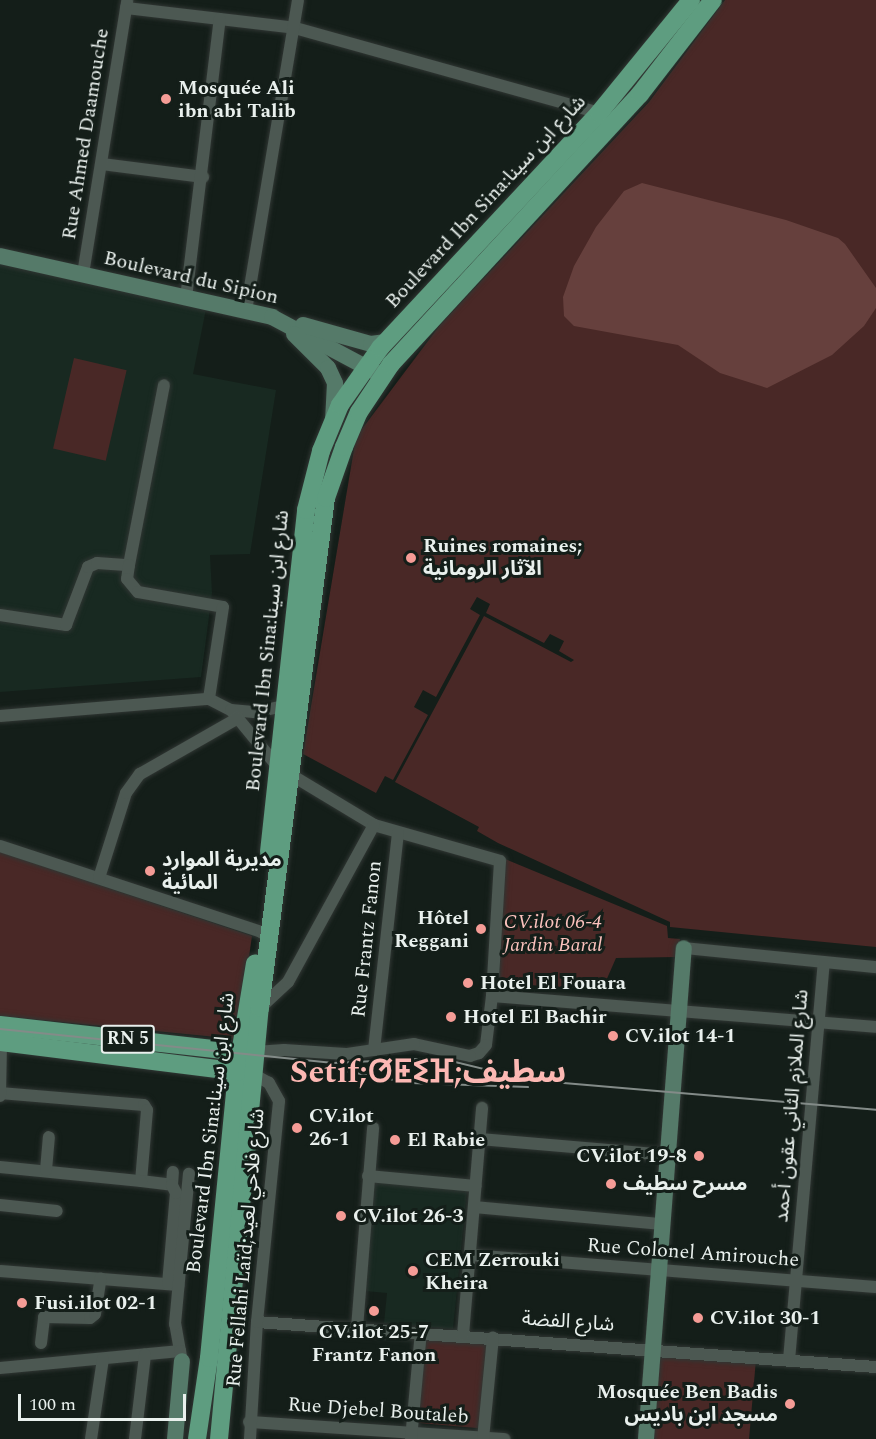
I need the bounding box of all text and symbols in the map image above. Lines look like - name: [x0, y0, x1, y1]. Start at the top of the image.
- street label: Rue Ahmed Daamouche: [57, 27, 115, 241]
- place label: Mosquée Ali ibn abi Talib: [178, 76, 296, 123]
- street label: Boulevard Ibn Sina:شارع ابن سينا: [381, 90, 591, 314]
- marker: Mosquée Ali ibn abi Talib: [159, 92, 173, 106]
- street label: Boulevard du Sipion: [101, 246, 281, 310]
- street label: Boulevard Ibn Sina:شارع ابن سينا: [241, 509, 295, 793]
- place label: Ruines romaines; الآثار الرومانية: [423, 534, 583, 581]
- marker: Ruines romaines; الآثار الرومانية: [404, 551, 418, 565]
- place label: مديرية الموارد المائية: [162, 848, 282, 895]
- street label: Rue Frantz Fanon: [347, 859, 387, 1019]
- marker: مديرية الموارد المائية: [143, 864, 157, 878]
- place label: Hôtel Reggani: [394, 906, 469, 953]
- park label: CV.ilot 06-4 Jardin Baral: [503, 911, 603, 958]
- marker: Hôtel Reggani: [474, 922, 488, 936]
- place label: Hotel El Fouara: [480, 971, 626, 995]
- marker: Hotel El Fouara: [461, 976, 475, 990]
- street label: شارع الملازم الثاني عقون أحمد: [770, 988, 814, 1224]
- street label: Boulevard Ibn Sina:شارع ابن سينا: [182, 991, 240, 1275]
- place label: Hotel El Bachir: [463, 1005, 607, 1029]
- marker: Hotel El Bachir: [444, 1010, 458, 1024]
- road number: RN 5: [100, 1024, 156, 1054]
- place label: CV.ilot 14-1: [625, 1024, 736, 1048]
- marker: CV.ilot 14-1: [606, 1029, 620, 1043]
- district label: Setif;ⵚⵟⵉⴼ;سطيف: [290, 1054, 566, 1092]
- place label: CV.ilot 26-1: [309, 1104, 374, 1151]
- street label: Rue Fellahi Laïd;شارع فلاحي لعيد: [222, 1108, 270, 1388]
- marker: CV.ilot 26-1: [290, 1121, 304, 1135]
- place label: El Rabie: [407, 1128, 485, 1152]
- marker: El Rabie: [388, 1133, 402, 1147]
- place label: CV.ilot 19-8: [576, 1144, 687, 1168]
- marker: CV.ilot 19-8: [692, 1149, 706, 1163]
- place label: مسرح سطيف: [623, 1172, 747, 1196]
- marker: مسرح سطيف: [604, 1177, 618, 1191]
- place label: CV.ilot 26-3: [353, 1204, 464, 1228]
- marker: CV.ilot 26-3: [334, 1209, 348, 1223]
- street label: Rue Colonel Amirouche: [586, 1234, 800, 1272]
- place label: CEM Zerrouki Kheira: [425, 1248, 560, 1295]
- marker: CEM Zerrouki Kheira: [406, 1264, 420, 1278]
- place label: Fusi.ilot 02-1: [34, 1291, 157, 1315]
- marker: Fusi.ilot 02-1: [15, 1296, 29, 1310]
- marker: CV.ilot 25-7 Frantz Fanon: [367, 1304, 381, 1318]
- place label: CV.ilot 30-1: [710, 1306, 821, 1330]
- street label: شارع الفضة: [521, 1307, 615, 1337]
- marker: CV.ilot 30-1: [691, 1311, 705, 1325]
- place label: CV.ilot 25-7 Frantz Fanon: [312, 1320, 436, 1367]
- place label: Mosquée Ben Badis مسجد ابن باديس: [597, 1380, 778, 1427]
- scale bar: [21, 1382, 189, 1420]
- text: 100 m: [29, 1391, 76, 1418]
- street label: Rue Djebel Boutaleb: [287, 1393, 469, 1429]
- marker: Mosquée Ben Badis مسجد ابن باديس: [783, 1397, 797, 1411]

